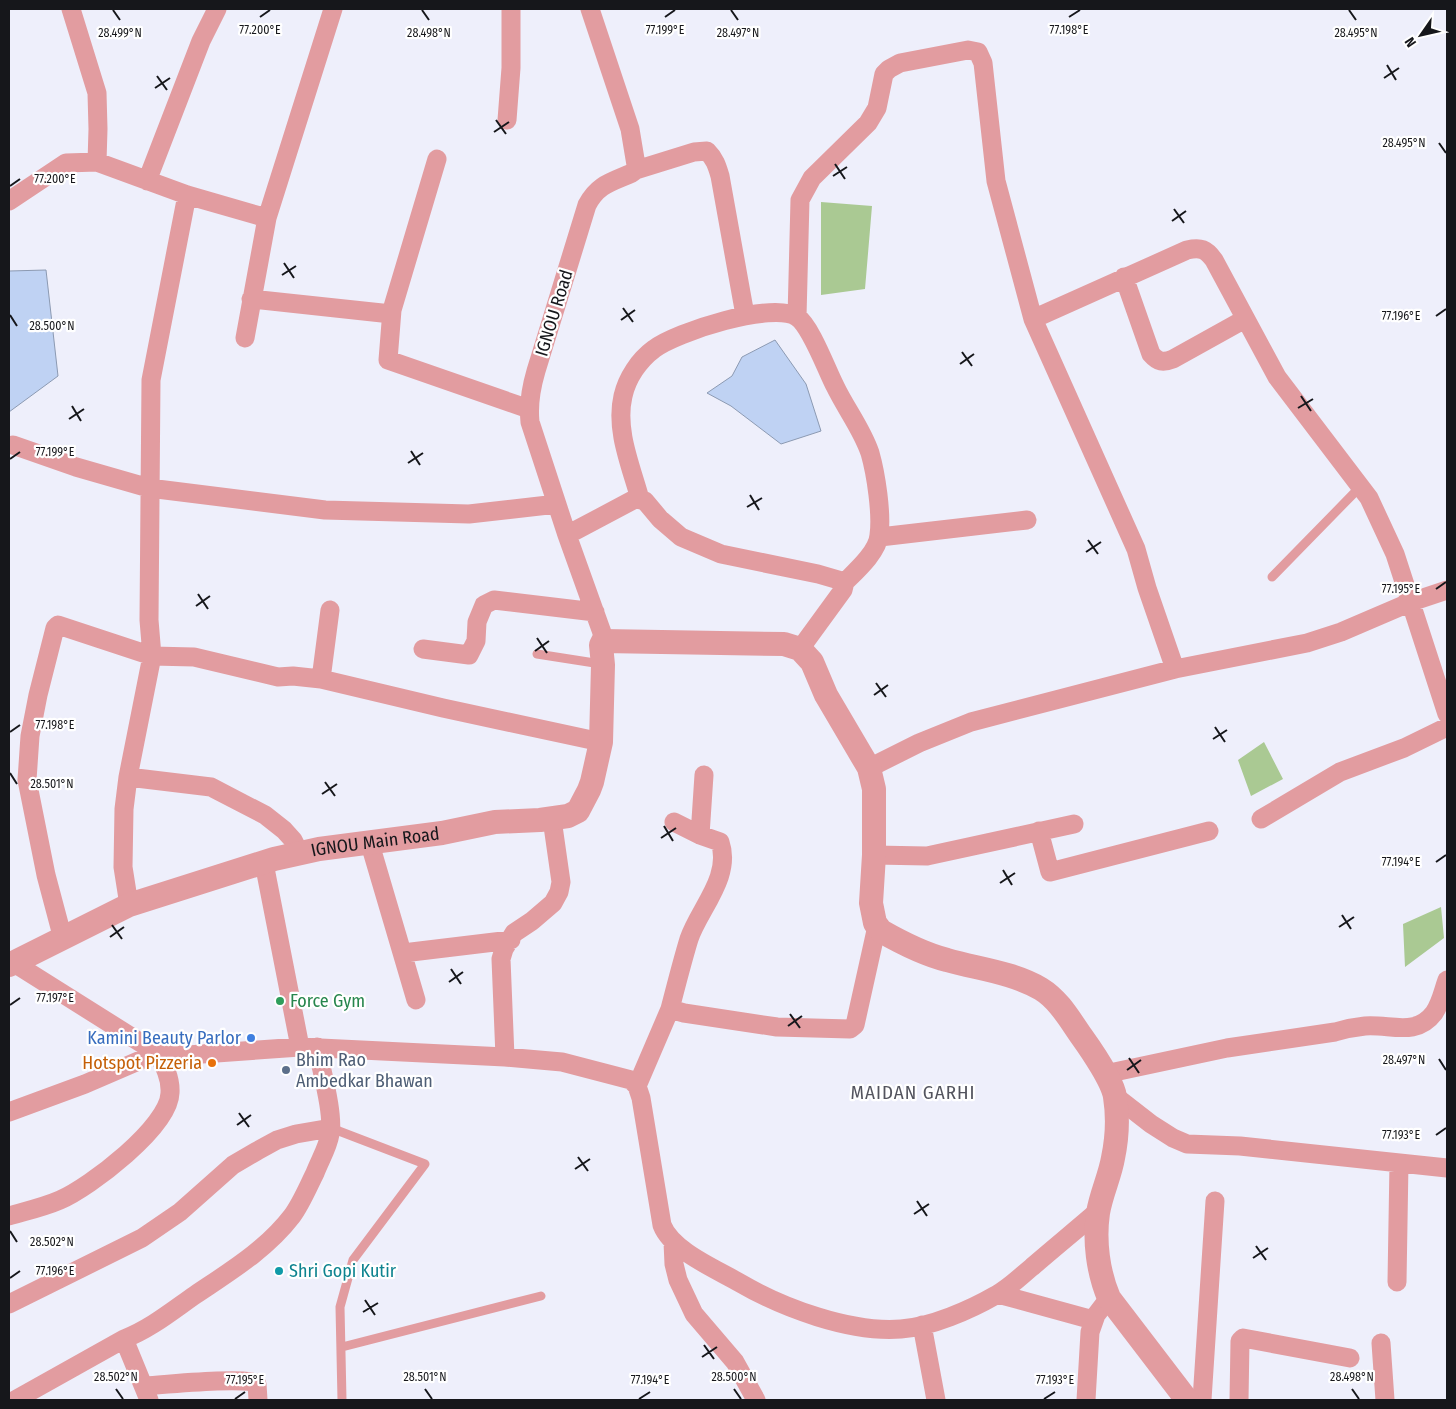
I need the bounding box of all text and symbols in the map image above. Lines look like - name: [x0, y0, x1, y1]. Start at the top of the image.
- north arrow: [1396, 10, 1446, 60]
- text: 77.200°E: [239, 23, 281, 37]
- text: 77.199°E: [646, 23, 685, 37]
- text: 77.198°E: [1050, 23, 1089, 37]
- text: 28.499°N: [98, 26, 142, 40]
- text: 28.498°N: [407, 26, 451, 40]
- text: 28.497°N: [717, 26, 759, 40]
- text: 28.495°N: [1334, 26, 1378, 40]
- text: N: [1401, 34, 1420, 50]
- text: 28.495°N: [1382, 136, 1426, 150]
- text: 77.200°E: [34, 172, 76, 186]
- street label: IGNOU Road: [530, 267, 578, 359]
- text: 77.196°E: [1382, 309, 1421, 323]
- text: 28.500°N: [30, 319, 74, 333]
- text: 77.199°E: [36, 445, 75, 459]
- text: 77.195°E: [1382, 582, 1420, 596]
- text: 77.198°E: [36, 718, 75, 732]
- text: 28.501°N: [30, 777, 74, 791]
- street label: IGNOU Main Road: [309, 822, 441, 861]
- text: 77.194°E: [1382, 855, 1421, 869]
- place label: Force Gym: [290, 990, 365, 1012]
- text: 77.197°E: [36, 991, 74, 1005]
- marker: Force Gym: [274, 995, 286, 1007]
- place label: Kamini Beauty Parlor: [87, 1027, 242, 1049]
- marker: Kamini Beauty Parlor: [245, 1032, 257, 1044]
- place label: Bhim Rao Ambedkar Bhawan: [296, 1049, 433, 1092]
- place label: Hotspot Pizzeria: [82, 1052, 202, 1074]
- text: 28.497°N: [1383, 1053, 1425, 1067]
- marker: Hotspot Pizzeria: [206, 1057, 218, 1069]
- marker: Bhim Rao Ambedkar Bhawan: [280, 1064, 292, 1076]
- district label: MAIDAN GARHI: [850, 1081, 976, 1104]
- text: 77.193°E: [1382, 1128, 1420, 1142]
- text: 28.502°N: [30, 1235, 74, 1249]
- place label: Shri Gopi Kutir: [289, 1260, 397, 1282]
- text: 77.196°E: [36, 1264, 75, 1278]
- marker: Shri Gopi Kutir: [273, 1265, 285, 1277]
- text: 28.502°N: [94, 1370, 138, 1384]
- text: 28.501°N: [403, 1370, 447, 1384]
- text: 28.500°N: [712, 1370, 756, 1384]
- text: 28.498°N: [1330, 1370, 1374, 1384]
- text: 77.195°E: [226, 1373, 264, 1387]
- text: 77.194°E: [631, 1373, 670, 1387]
- text: 77.193°E: [1036, 1373, 1074, 1387]

